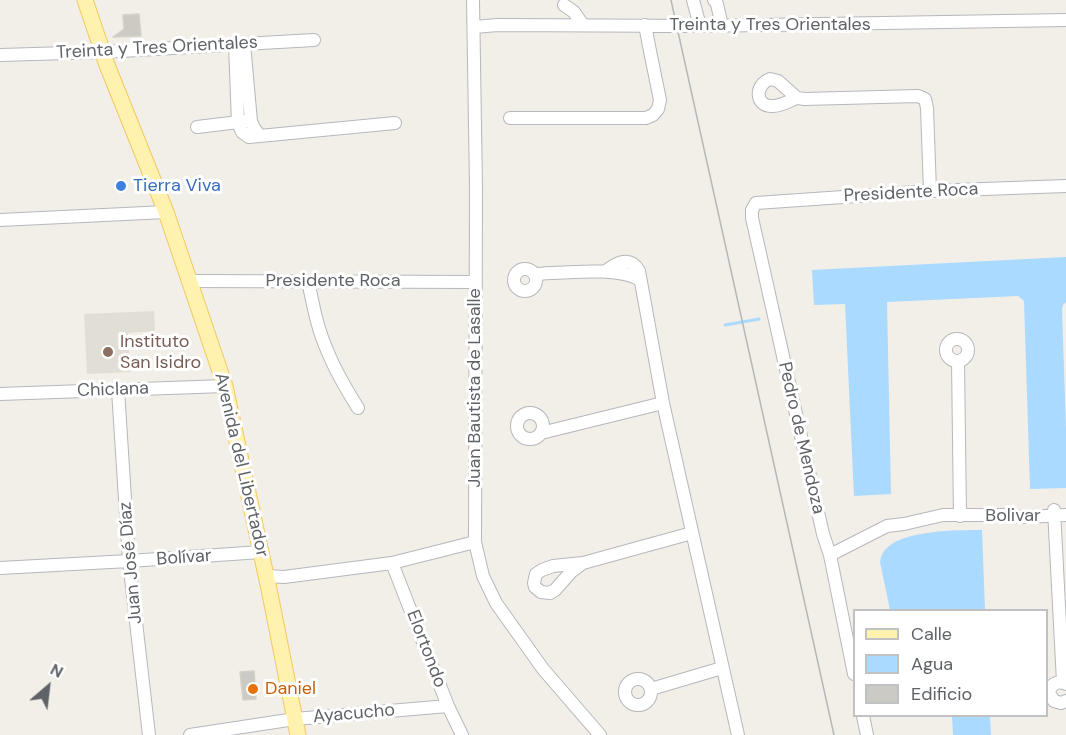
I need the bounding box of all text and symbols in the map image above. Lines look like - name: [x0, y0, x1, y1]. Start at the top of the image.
- street label: Treinta y Tres Orientales: [669, 14, 871, 36]
- street label: Treinta y Tres Orientales: [56, 32, 258, 64]
- place label: Tierra Viva: [133, 175, 221, 197]
- marker: Tierra Viva: [114, 179, 128, 193]
- street label: Presidente Roca: [843, 179, 979, 207]
- street label: Presidente Roca: [266, 270, 400, 292]
- street label: Juan Bautista de Lasalle: [464, 288, 486, 488]
- place label: Instituto San Isidro: [120, 331, 201, 374]
- marker: Instituto San Isidro: [101, 345, 115, 359]
- street label: Pedro de Mendoza: [773, 360, 829, 516]
- street label: Avenida del Libertador: [209, 371, 273, 559]
- street label: Chiclana: [77, 378, 149, 402]
- street label: Juan José Díaz: [115, 501, 147, 625]
- street label: Bolivar: [985, 505, 1041, 527]
- street label: Bolívar: [156, 545, 212, 571]
- street label: Elortondo: [401, 607, 451, 691]
- legend: [853, 609, 1048, 717]
- text: Calle: [911, 622, 952, 646]
- text: Agua: [911, 652, 953, 676]
- north arrow: [18, 657, 78, 717]
- text: N: [47, 659, 67, 683]
- place label: Daniel: [265, 678, 316, 700]
- marker: Daniel: [246, 682, 260, 696]
- text: Edificio: [911, 682, 972, 706]
- street label: Ayacucho: [312, 700, 396, 728]

